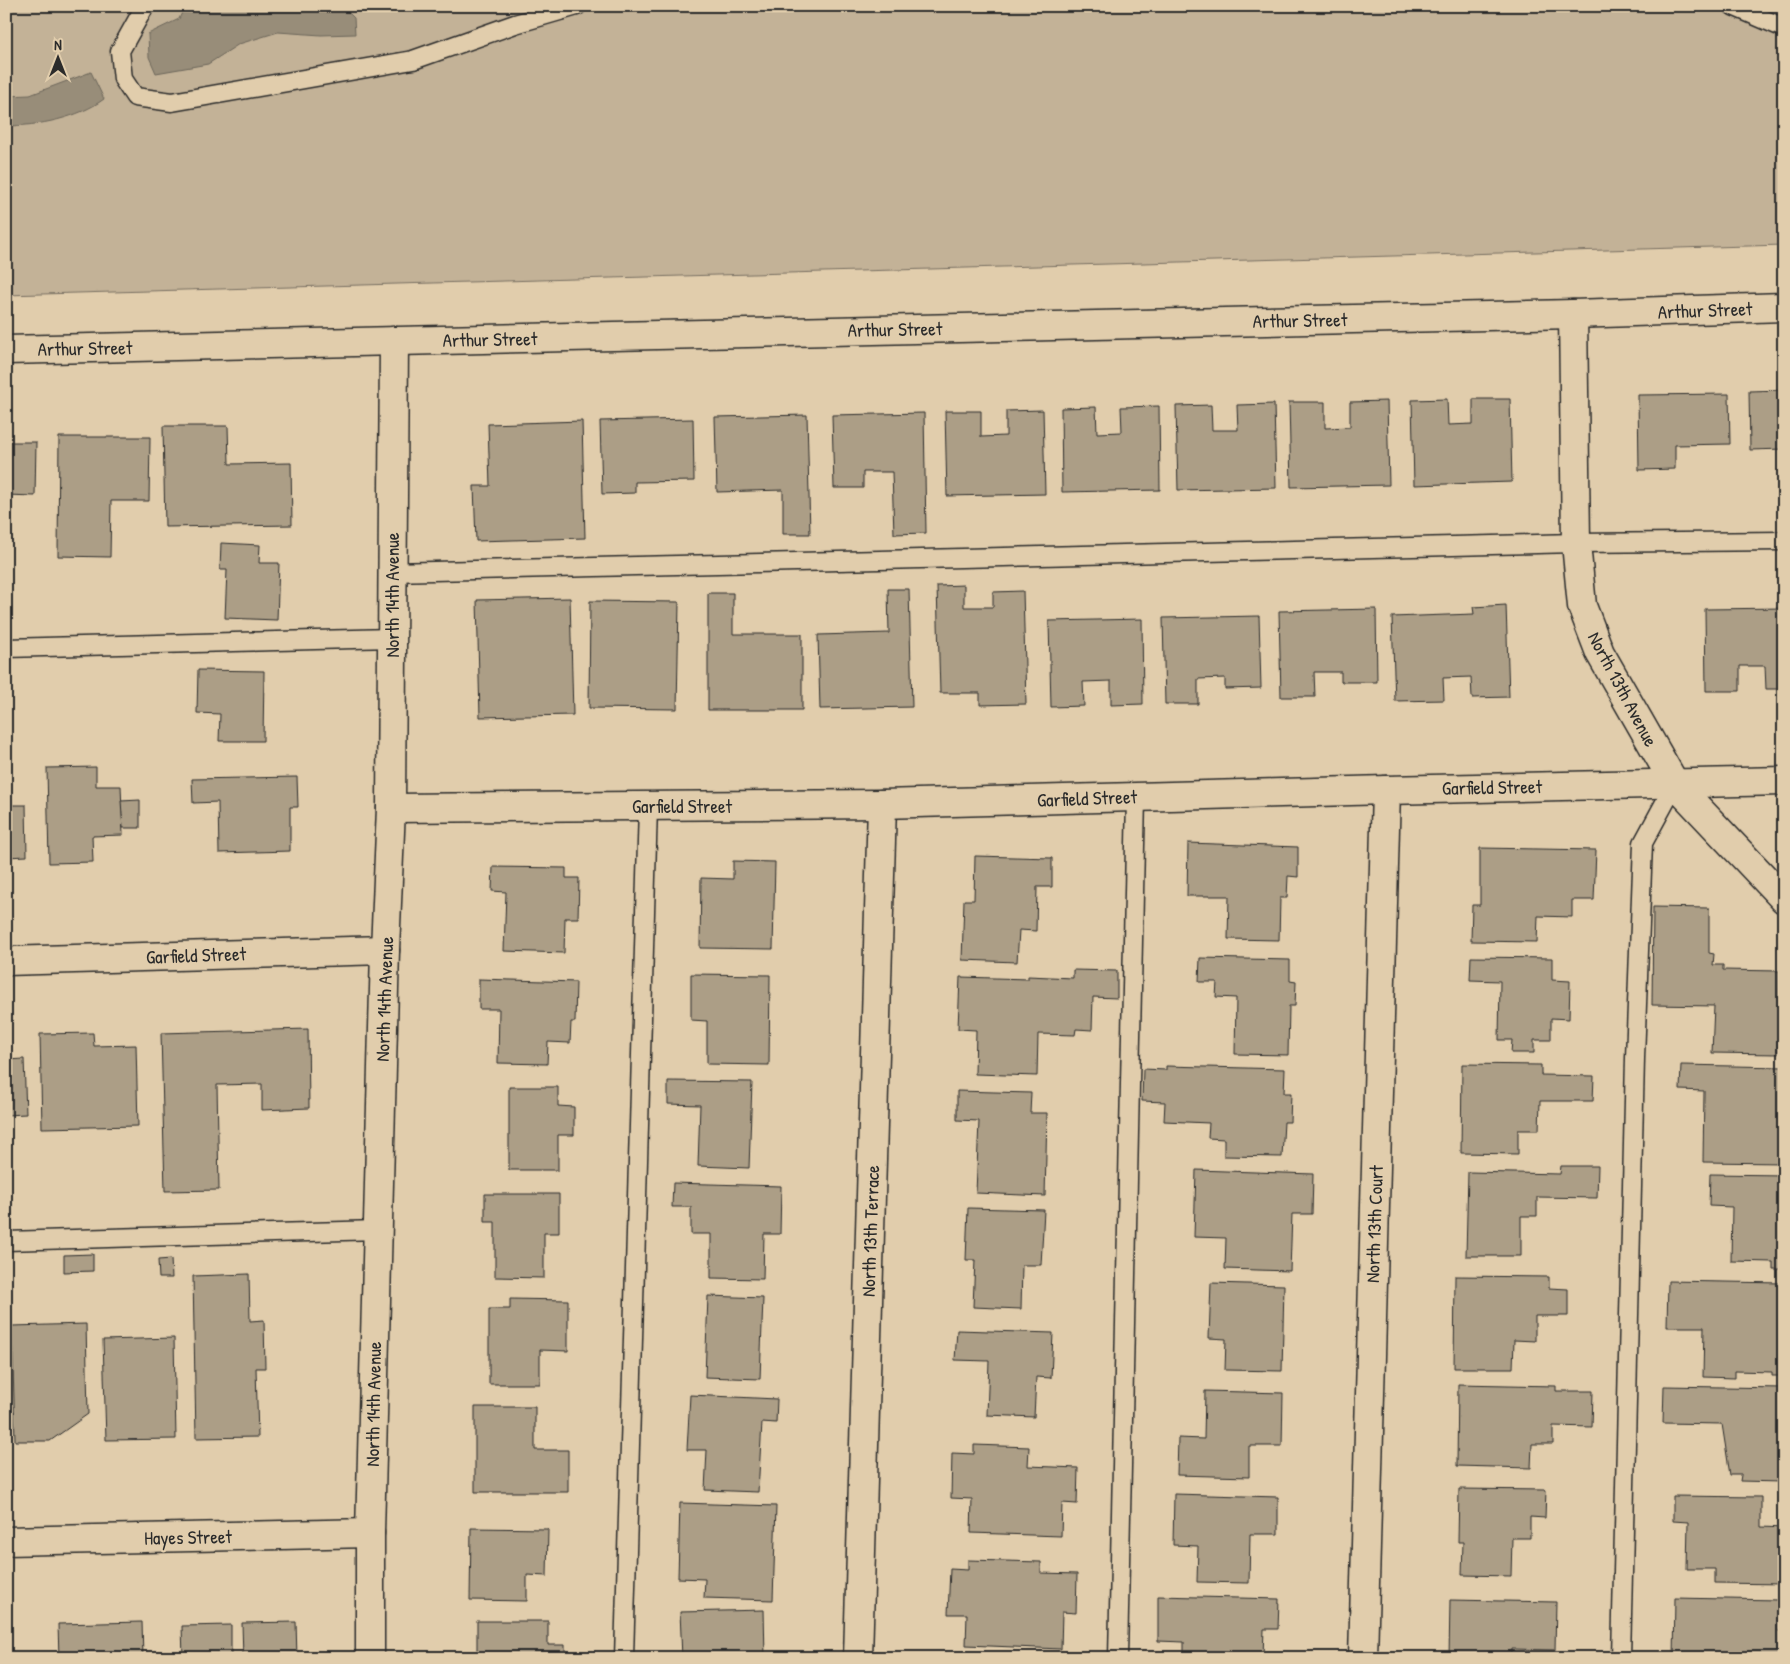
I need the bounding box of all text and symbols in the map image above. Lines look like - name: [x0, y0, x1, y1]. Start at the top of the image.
- north arrow: [32, 32, 82, 82]
- text: N: [54, 35, 62, 54]
- street label: Arthur Street: [1657, 295, 1753, 325]
- street label: Arthur Street: [1252, 306, 1348, 334]
- street label: Arthur Street: [847, 315, 943, 343]
- street label: Arthur Street: [442, 325, 538, 353]
- street label: Arthur Street: [37, 334, 133, 362]
- street label: North 14th Avenue: [379, 532, 405, 658]
- street label: North 13th Avenue: [1582, 627, 1664, 751]
- street label: Garfield Street: [1442, 773, 1543, 801]
- street label: Garfield Street: [1037, 783, 1138, 813]
- street label: Garfield Street: [632, 793, 733, 819]
- street label: North 14th Avenue: [369, 936, 399, 1062]
- street label: Garfield Street: [146, 940, 247, 970]
- street label: North 13th Terrace: [855, 1164, 885, 1297]
- street label: North 13th Court: [1359, 1164, 1389, 1283]
- street label: North 14th Avenue: [359, 1341, 387, 1467]
- street label: Hayes Street: [144, 1523, 233, 1551]

